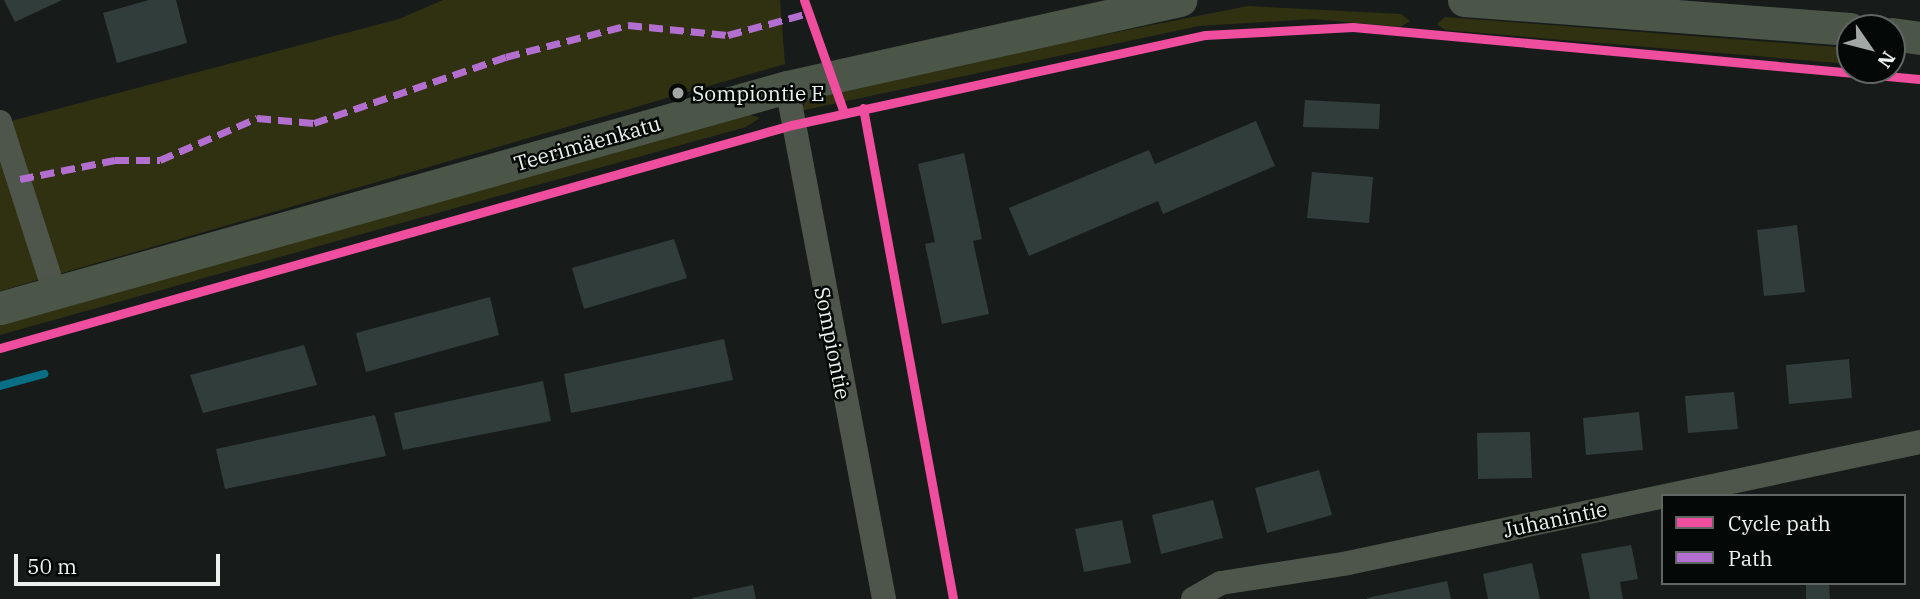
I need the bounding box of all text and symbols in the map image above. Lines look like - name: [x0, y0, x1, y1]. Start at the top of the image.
- north arrow: [1836, 14, 1906, 84]
- text: N: [1872, 47, 1901, 73]
- place label: Sompiontie E: [692, 80, 825, 106]
- marker: Sompiontie E: [670, 85, 686, 101]
- street label: Teerimäenkatu: [511, 110, 663, 176]
- street label: Sompiontie: [810, 285, 856, 401]
- legend: [1661, 494, 1906, 585]
- street label: Juhanintie: [1501, 496, 1609, 542]
- text: Cycle path: [1728, 509, 1831, 537]
- scale bar: [18, 540, 224, 584]
- text: Path: [1728, 544, 1773, 572]
- text: 50 m: [27, 552, 77, 580]

